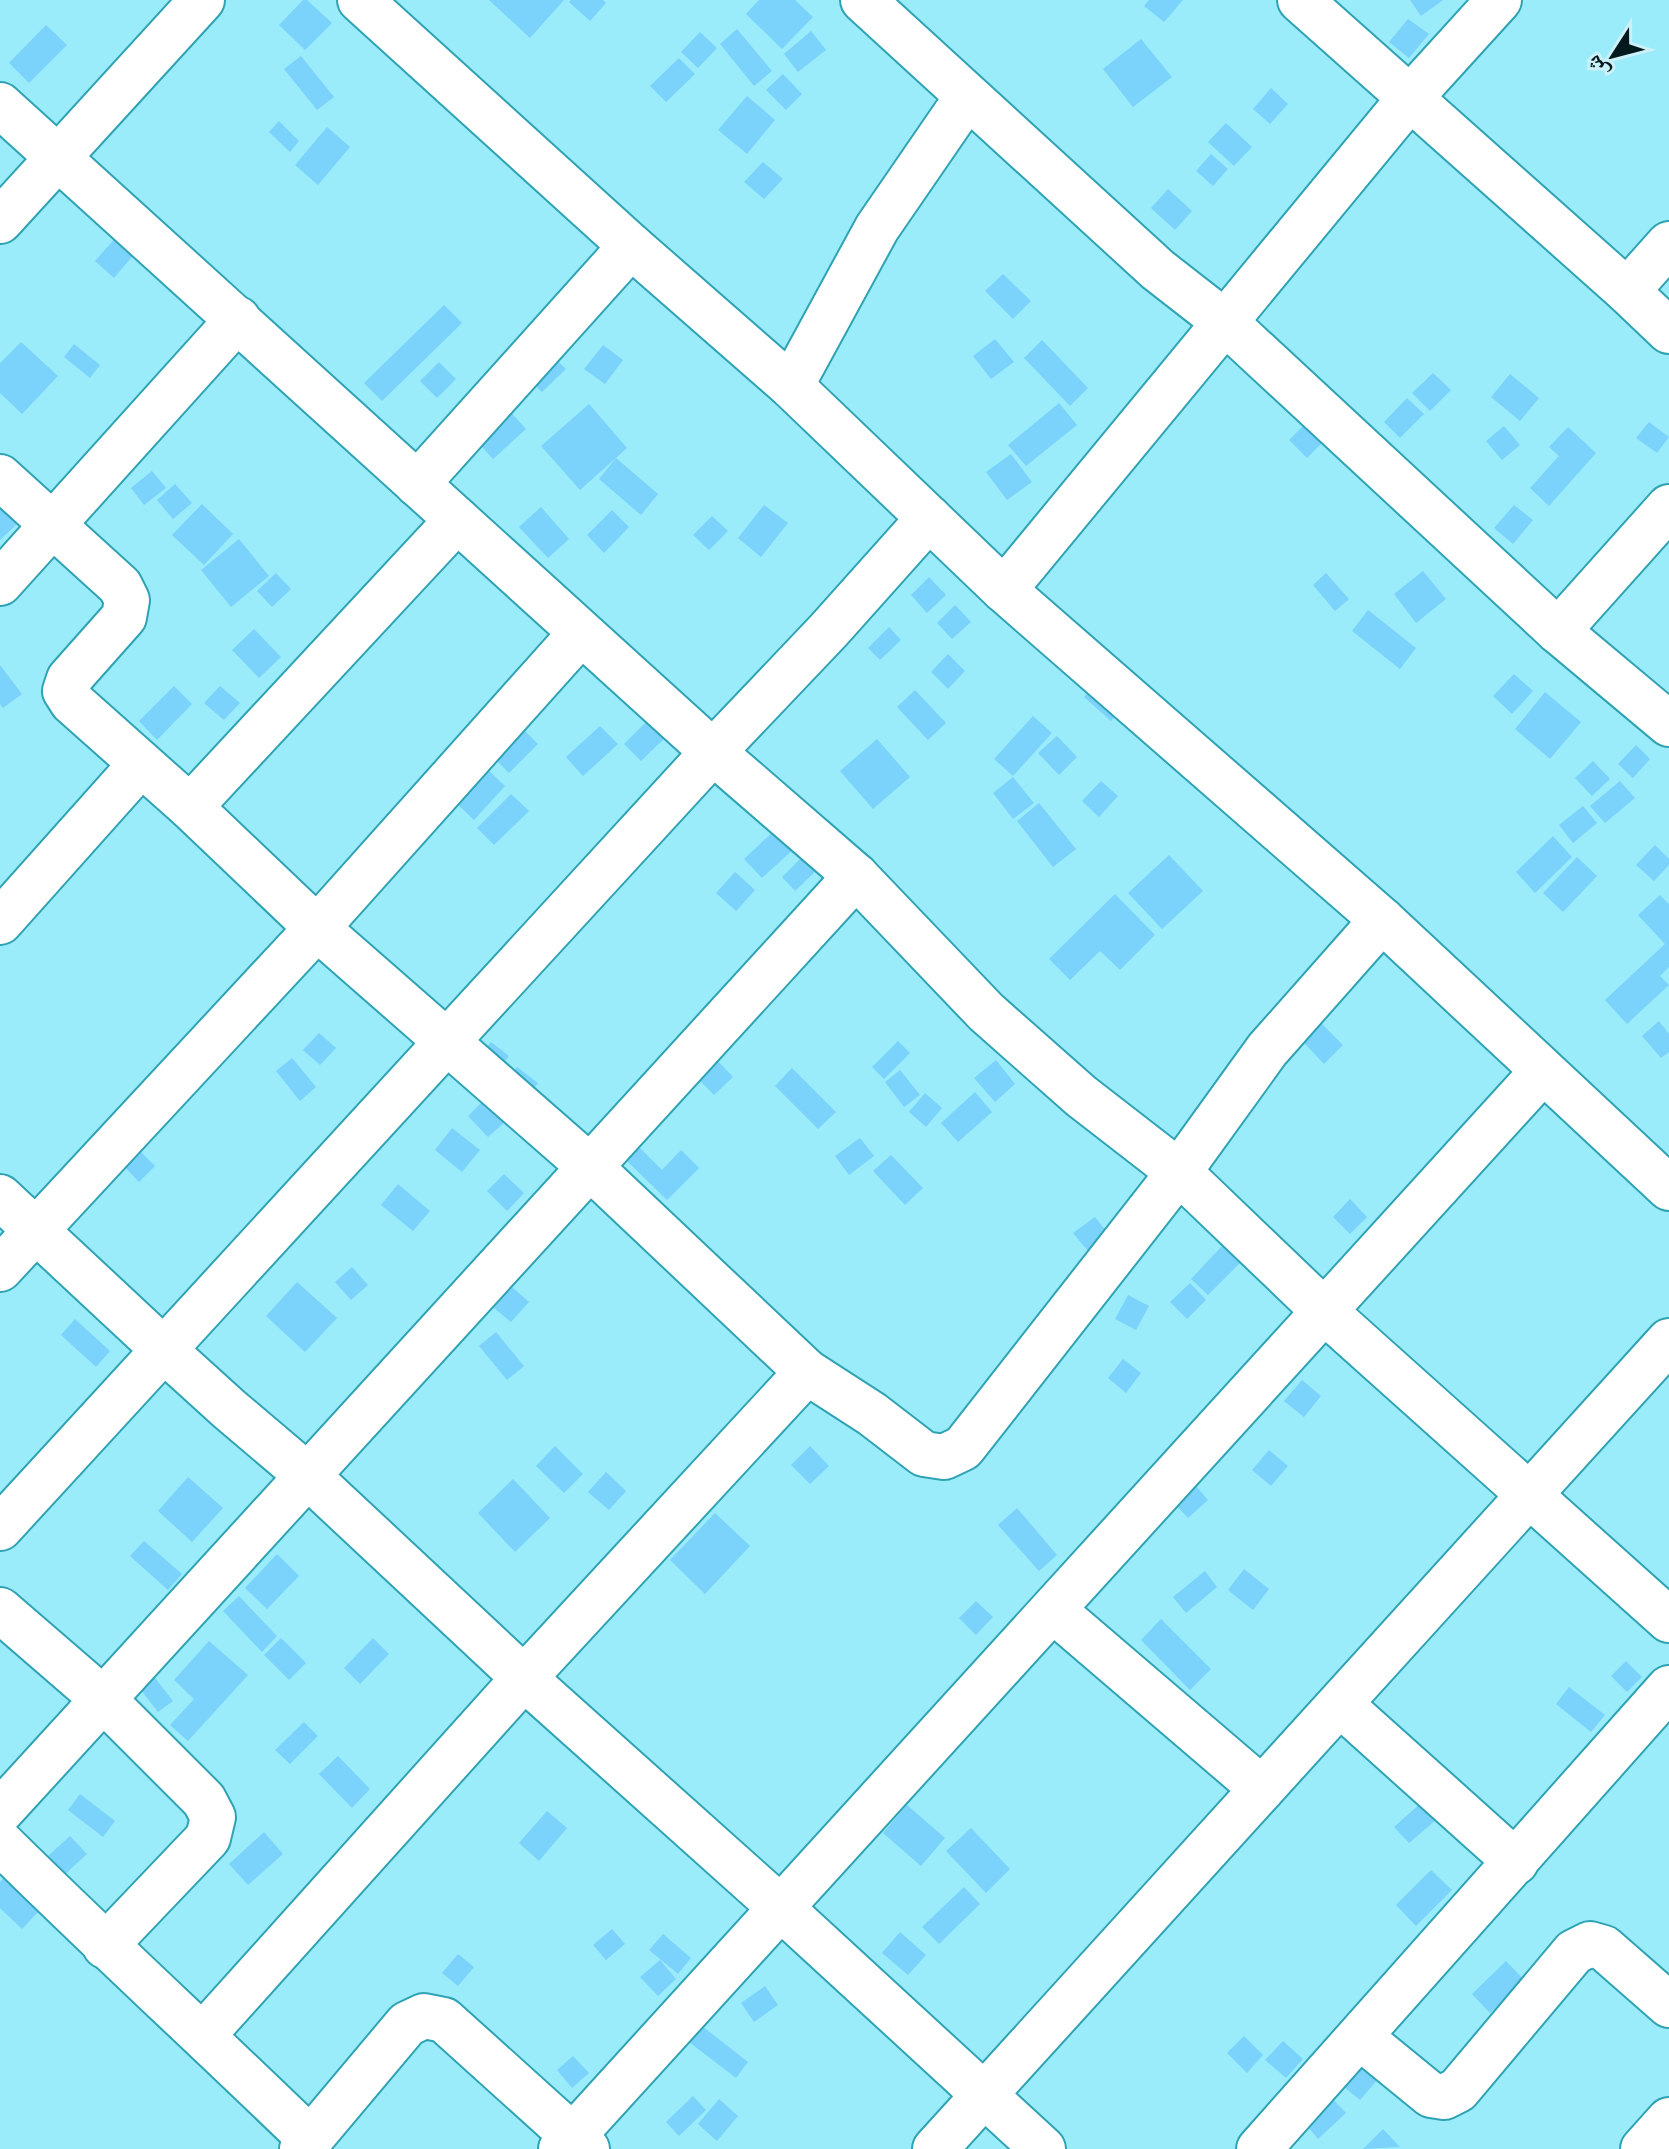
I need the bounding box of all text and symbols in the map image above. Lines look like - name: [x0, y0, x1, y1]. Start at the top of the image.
- north arrow: [1573, 16, 1653, 96]
- text: ش: [1580, 50, 1615, 84]

